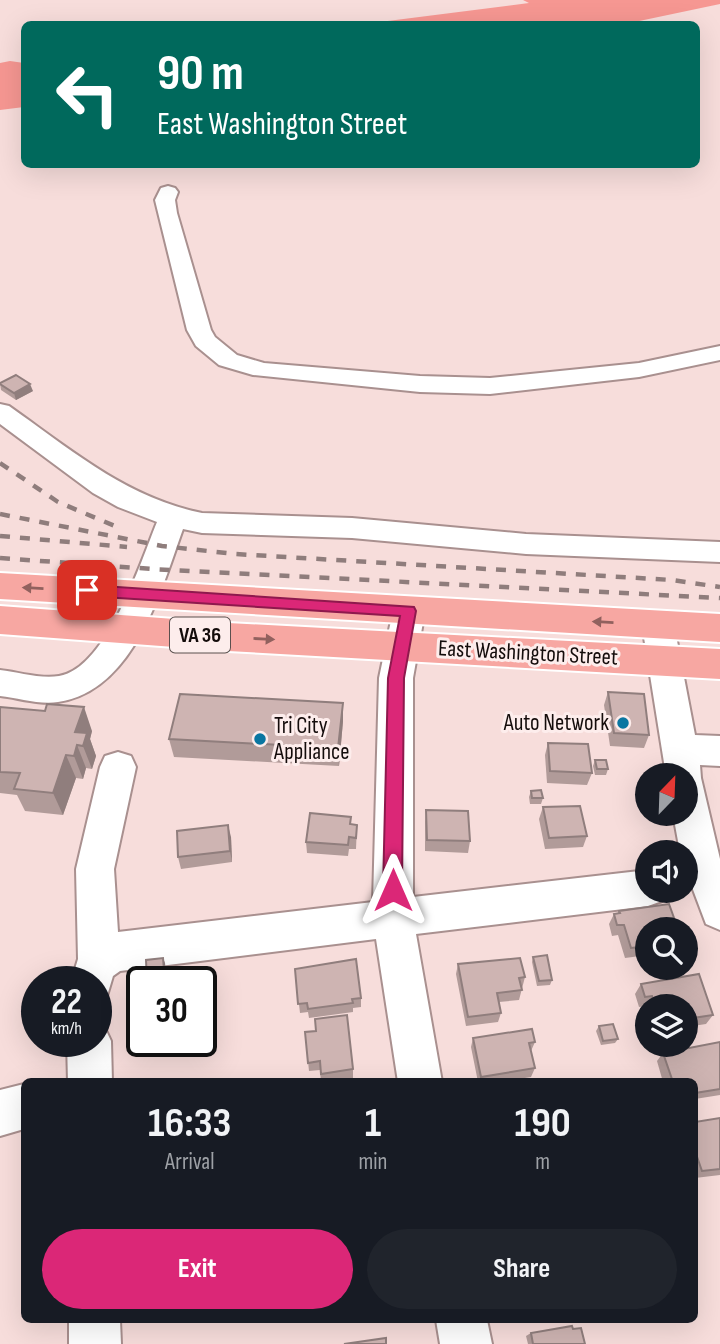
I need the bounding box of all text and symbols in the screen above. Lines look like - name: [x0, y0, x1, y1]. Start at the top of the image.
- text: 90 m: [157, 45, 244, 104]
- icon: left: [42, 49, 133, 140]
- text: East Washington Street: [157, 105, 407, 144]
- pin: [57, 560, 117, 620]
- icon: arrive: [68, 571, 106, 609]
- one-way arrow: [22, 582, 44, 593]
- one-way arrow: [592, 616, 614, 627]
- road number: VA 36: [170, 618, 230, 652]
- one-way arrow: [253, 634, 275, 645]
- street label: East Washington Street: [437, 634, 619, 672]
- place label: Auto Network: [503, 709, 609, 737]
- place label: Tri City Appliance: [273, 712, 349, 766]
- marker: Auto Network: [615, 715, 631, 731]
- marker: Tri City Appliance: [252, 731, 268, 747]
- north arrow: [635, 763, 698, 826]
- map controls: [635, 763, 698, 1057]
- button: sound: [635, 840, 698, 903]
- position arrow: [356, 853, 430, 927]
- button: search: [635, 917, 698, 980]
- speed limit sign: 30: [126, 966, 217, 1057]
- text: 22: [51, 981, 82, 1024]
- button: layers: [635, 994, 698, 1057]
- text: km/h: [51, 1018, 82, 1039]
- text: 16:33: [148, 1098, 231, 1149]
- text: 1: [365, 1098, 381, 1149]
- text: 190: [515, 1098, 571, 1149]
- text: Arrival: [165, 1148, 214, 1176]
- text: min: [359, 1148, 387, 1176]
- text: m: [535, 1148, 550, 1176]
- button: Exit: [42, 1229, 353, 1309]
- button: Share: [367, 1229, 677, 1309]

